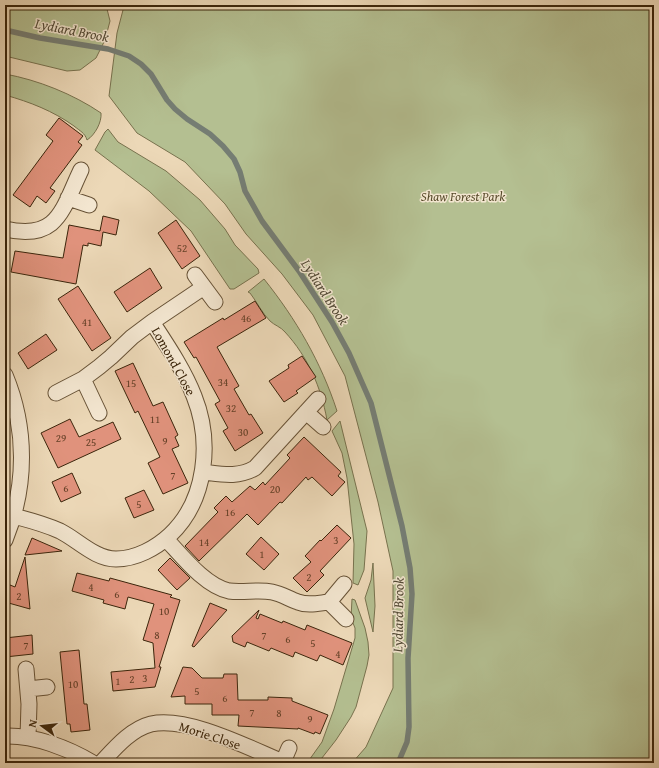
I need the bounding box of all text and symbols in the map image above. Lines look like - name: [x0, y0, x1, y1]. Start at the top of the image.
- water label: Lydiard Brook: [32, 13, 111, 47]
- park label: Shaw Forest Park: [421, 187, 505, 206]
- house number: 52: [177, 240, 187, 256]
- water label: Lydiard Brook: [296, 254, 354, 329]
- house number: 46: [241, 310, 251, 326]
- house number: 41: [82, 314, 92, 330]
- street label: Lomond Close: [147, 323, 200, 399]
- house number: 34: [218, 374, 228, 390]
- house number: 15: [126, 375, 136, 391]
- house number: 32: [226, 400, 236, 416]
- house number: 11: [150, 411, 160, 427]
- house number: 30: [238, 424, 248, 440]
- house number: 29: [56, 430, 66, 446]
- house number: 9: [162, 433, 168, 449]
- house number: 25: [86, 434, 96, 450]
- house number: 7: [170, 467, 176, 483]
- house number: 6: [63, 480, 69, 496]
- house number: 20: [270, 481, 280, 497]
- house number: 5: [136, 496, 142, 512]
- house number: 16: [225, 504, 235, 520]
- house number: 3: [333, 532, 339, 548]
- house number: 14: [199, 534, 209, 550]
- house number: 1: [259, 546, 265, 562]
- house number: 2: [306, 569, 312, 585]
- water label: Lydiard Brook: [387, 577, 409, 654]
- house number: 4: [88, 579, 94, 595]
- house number: 6: [114, 586, 120, 602]
- house number: 2: [16, 588, 22, 604]
- house number: 10: [159, 603, 169, 619]
- house number: 8: [154, 627, 160, 643]
- house number: 7: [261, 627, 267, 643]
- house number: 6: [285, 631, 291, 647]
- house number: 5: [310, 635, 316, 651]
- house number: 7: [23, 637, 29, 653]
- house number: 4: [335, 646, 341, 662]
- house number: 3: [142, 670, 148, 686]
- house number: 2: [129, 671, 135, 687]
- house number: 1: [115, 673, 121, 689]
- house number: 10: [68, 676, 78, 692]
- house number: 5: [194, 683, 200, 699]
- house number: 6: [222, 690, 228, 706]
- house number: 7: [249, 704, 255, 720]
- house number: 8: [276, 705, 282, 721]
- north arrow: [22, 706, 62, 746]
- house number: 9: [307, 711, 313, 727]
- text: N: [24, 717, 41, 729]
- street label: Morie Close: [177, 717, 243, 754]

